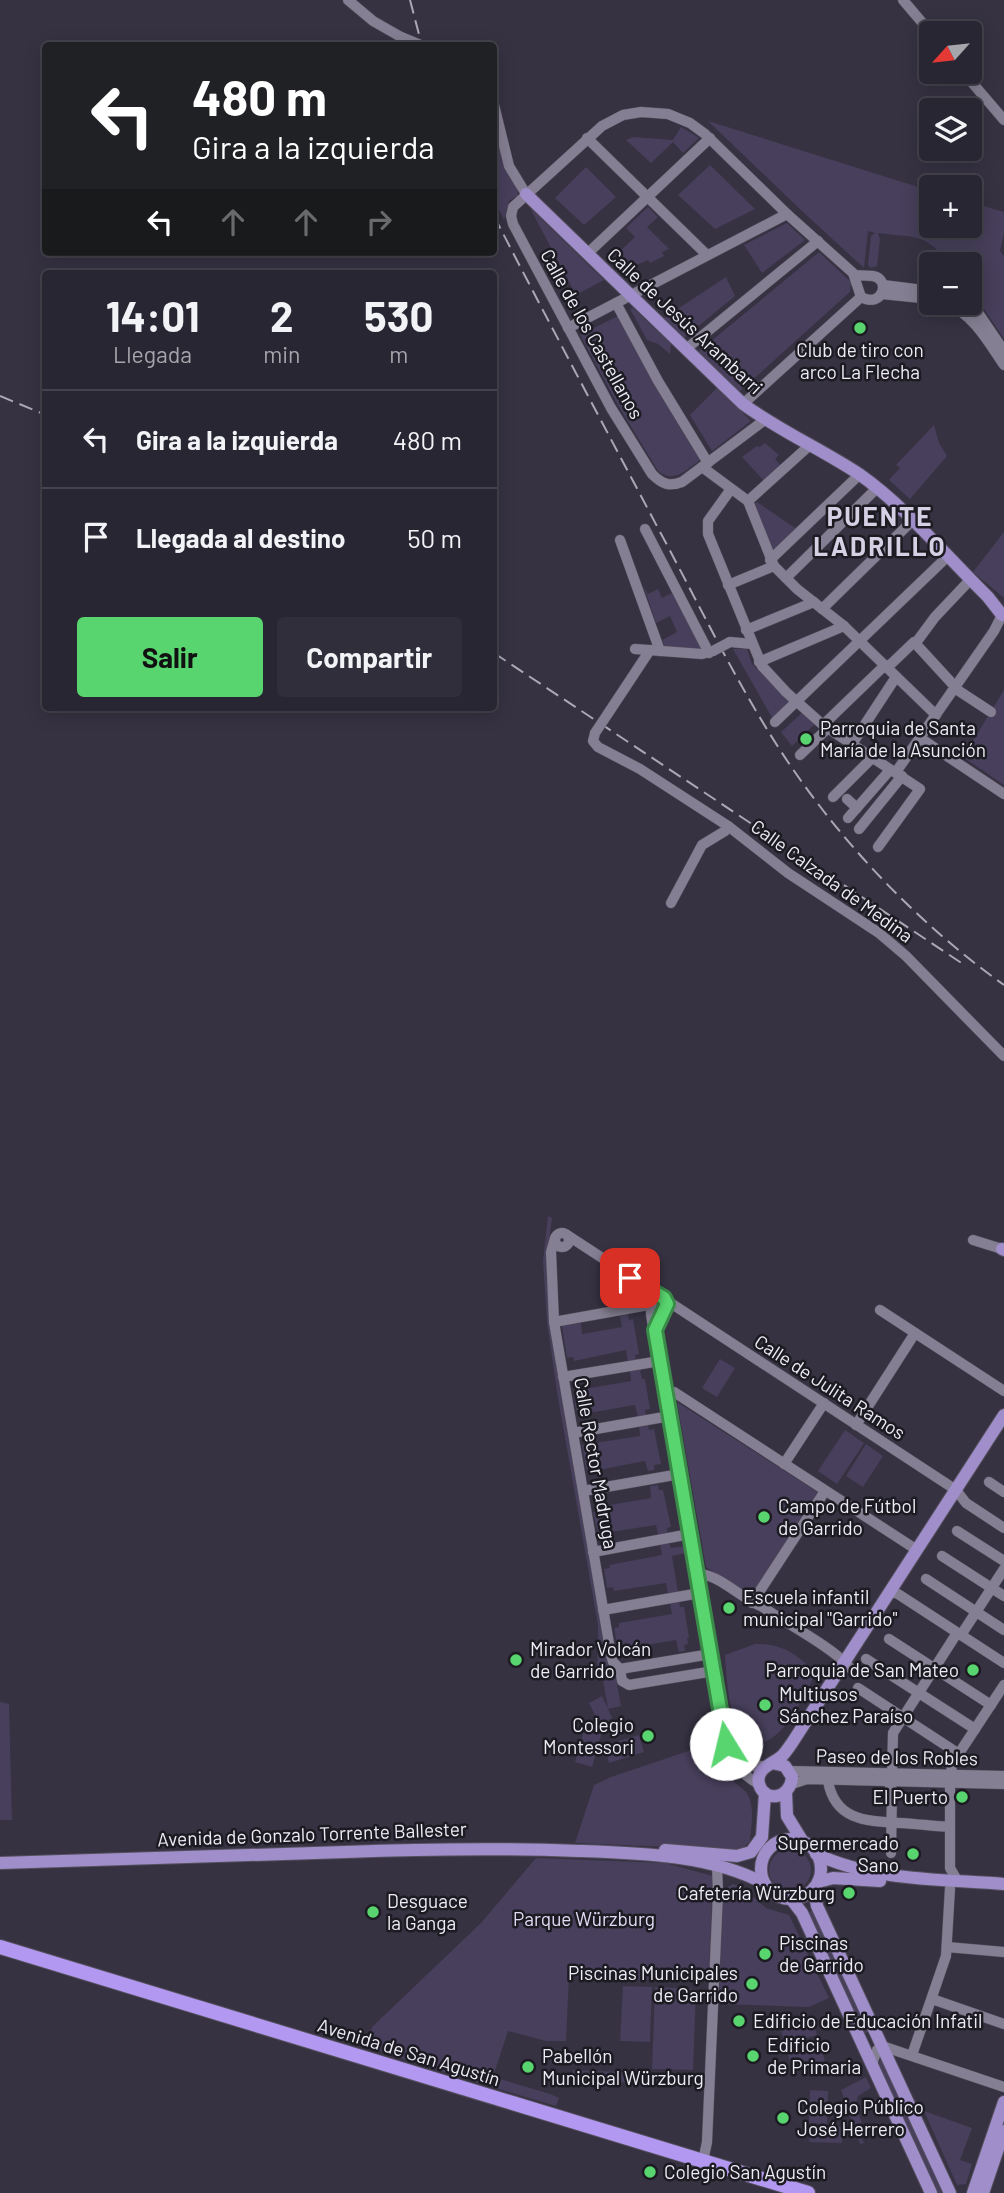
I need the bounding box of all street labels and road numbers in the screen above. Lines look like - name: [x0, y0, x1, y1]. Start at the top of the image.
- street label: Calle de Jesús Arambarri: [603, 243, 768, 399]
- street label: Calle de los Castellanos: [536, 245, 649, 423]
- street label: Calle Calzada de Medina: [747, 814, 918, 947]
- street label: Calle de Julita Ramos: [751, 1329, 910, 1444]
- street label: Calle Rector Madruga: [570, 1375, 623, 1550]
- street label: Paseo de los Robles: [816, 1744, 978, 1769]
- street label: Avenida de Gonzalo Torrente Ballester: [157, 1817, 467, 1850]
- street label: Avenida de San Agustín: [315, 2013, 503, 2090]

